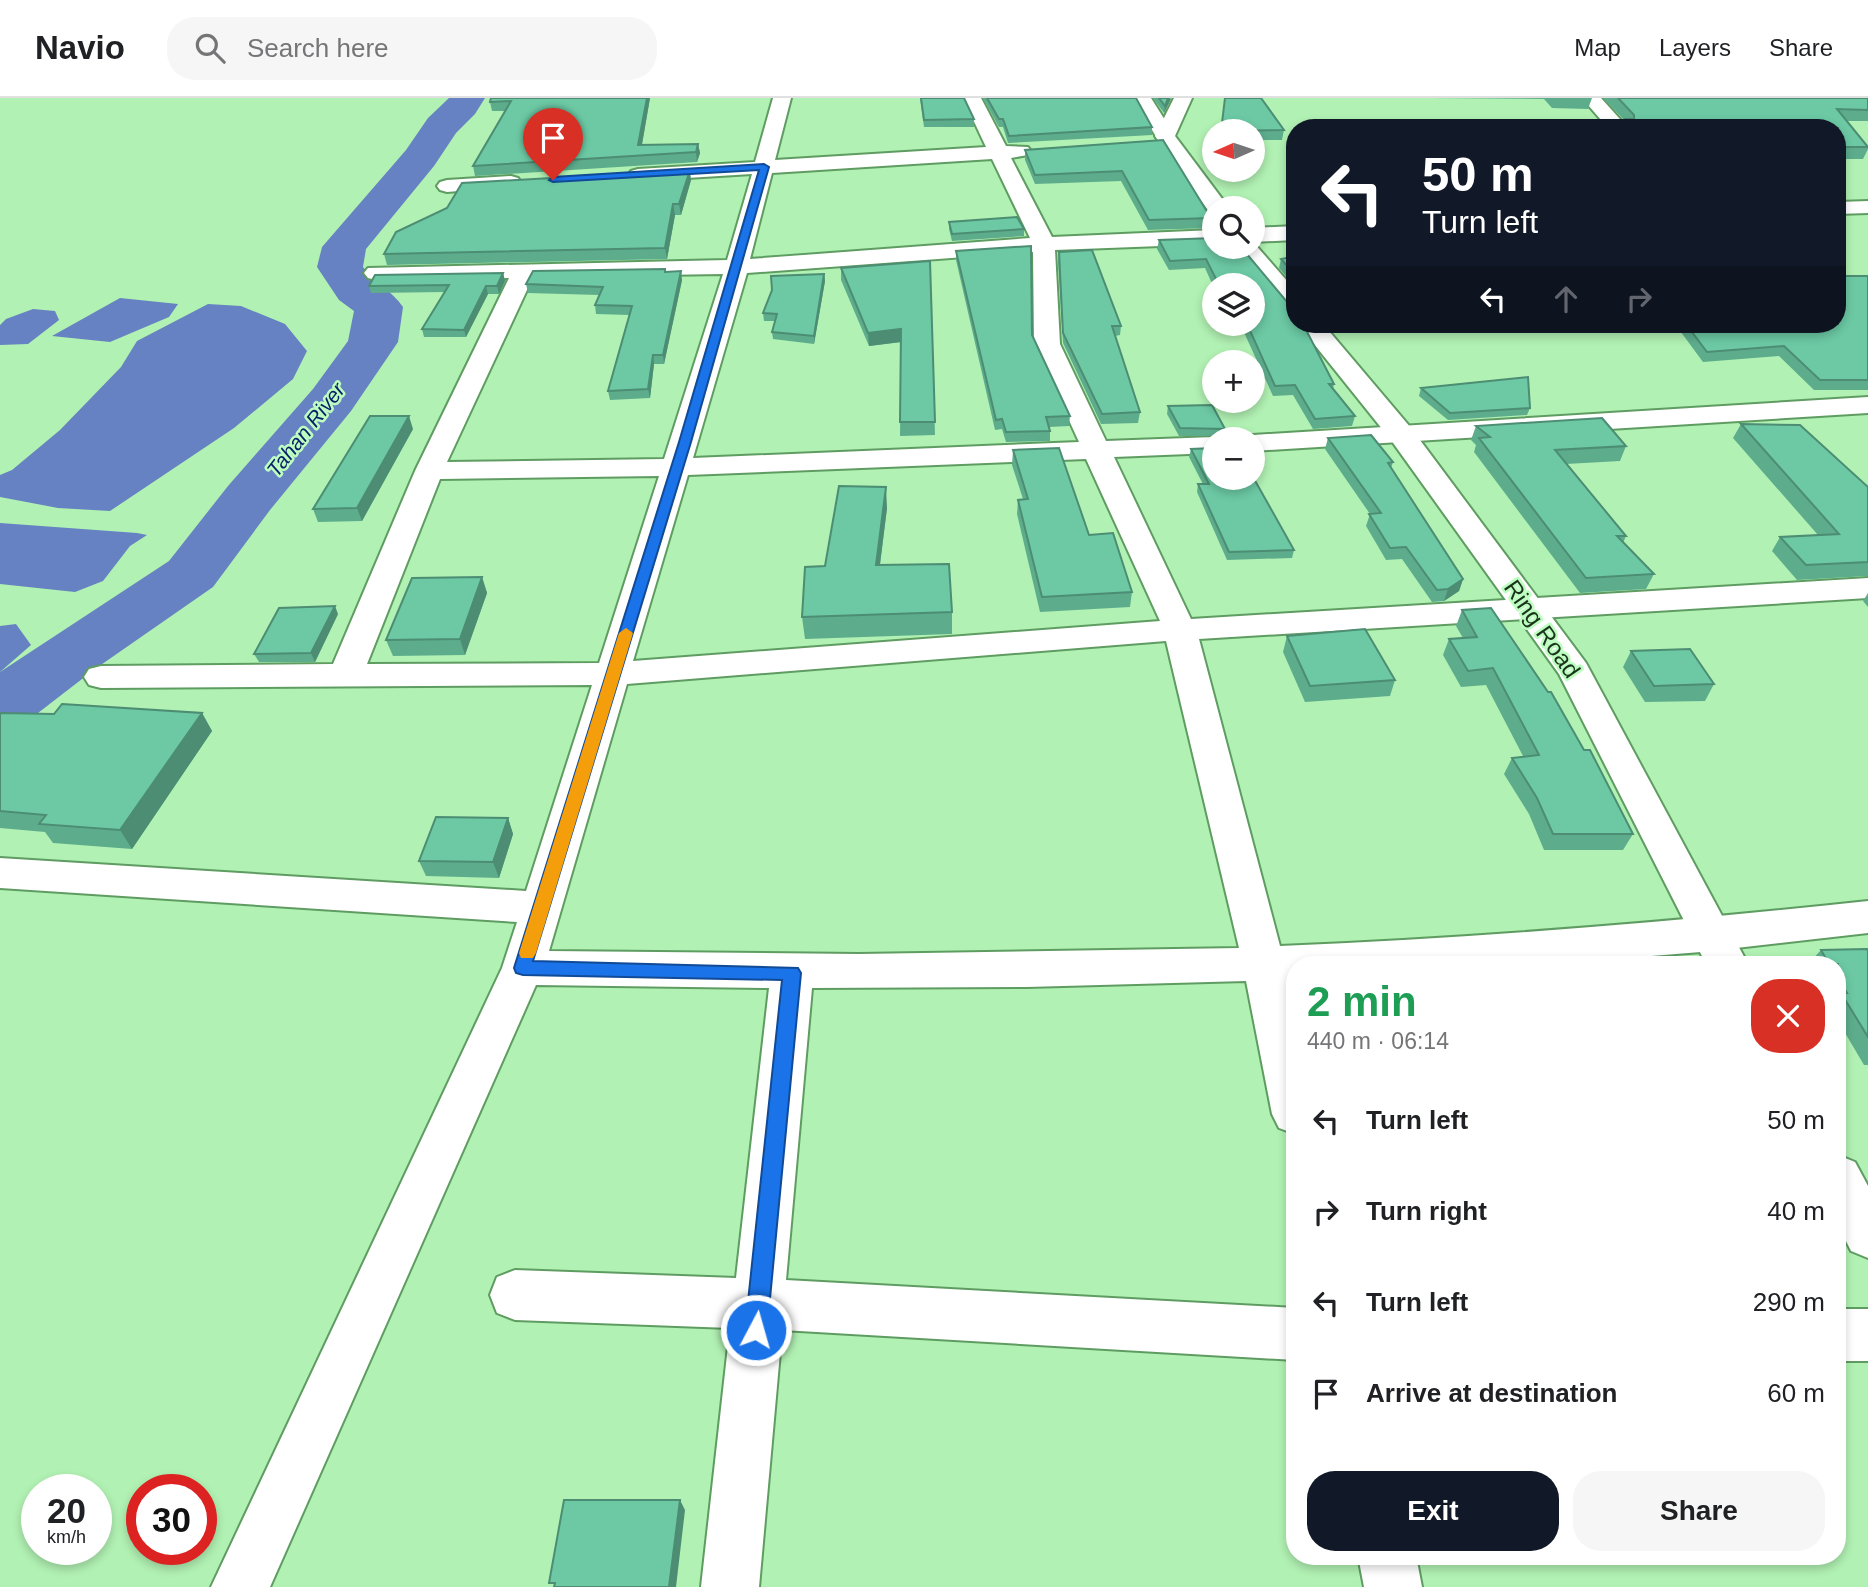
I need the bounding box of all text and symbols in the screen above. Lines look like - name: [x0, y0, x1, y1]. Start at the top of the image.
- search box: [167, 17, 657, 80]
- text: Navio: [35, 29, 125, 66]
- icon: search: [191, 29, 229, 67]
- text: Search here: [247, 33, 389, 63]
- text: Map: [1574, 34, 1621, 61]
- text: Layers: [1659, 34, 1731, 61]
- text: Share: [1769, 34, 1833, 61]
- pin: [523, 108, 583, 180]
- icon: arrive: [534, 119, 572, 157]
- north arrow: [1202, 119, 1265, 182]
- map controls: [1202, 119, 1265, 490]
- icon: left: [1307, 147, 1398, 238]
- text: 50 m: [1422, 147, 1534, 201]
- button: search: [1202, 196, 1265, 259]
- text: Turn left: [1422, 204, 1538, 240]
- button: layers: [1202, 273, 1265, 336]
- icon: left: [1474, 280, 1512, 318]
- icon: ahead: [1547, 280, 1585, 318]
- icon: right: [1620, 280, 1658, 318]
- button: +: [1202, 350, 1265, 413]
- water label: Tahan River: [262, 378, 350, 481]
- button: −: [1202, 427, 1265, 490]
- street label: Ring Road: [1499, 575, 1586, 683]
- text: 2 min: [1307, 978, 1417, 1025]
- button: close: [1751, 979, 1825, 1053]
- text: 440 m · 06:14: [1307, 1028, 1449, 1054]
- icon: left: [1307, 1102, 1345, 1140]
- text: Turn left: [1366, 1105, 1468, 1135]
- text: 50 m: [1767, 1105, 1825, 1135]
- icon: right: [1307, 1193, 1345, 1231]
- text: Turn right: [1366, 1196, 1487, 1226]
- text: 40 m: [1767, 1196, 1825, 1226]
- icon: left: [1307, 1284, 1345, 1322]
- text: Turn left: [1366, 1287, 1468, 1317]
- text: 290 m: [1753, 1287, 1825, 1317]
- position arrow: [719, 1293, 793, 1367]
- icon: arrive: [1307, 1375, 1345, 1413]
- text: Arrive at destination: [1366, 1378, 1617, 1408]
- text: 60 m: [1767, 1378, 1825, 1408]
- button: Exit: [1307, 1471, 1559, 1551]
- button: Share: [1573, 1471, 1825, 1551]
- speed limit sign: 30: [126, 1474, 217, 1565]
- text: 20: [47, 1491, 86, 1530]
- text: km/h: [47, 1527, 86, 1547]

